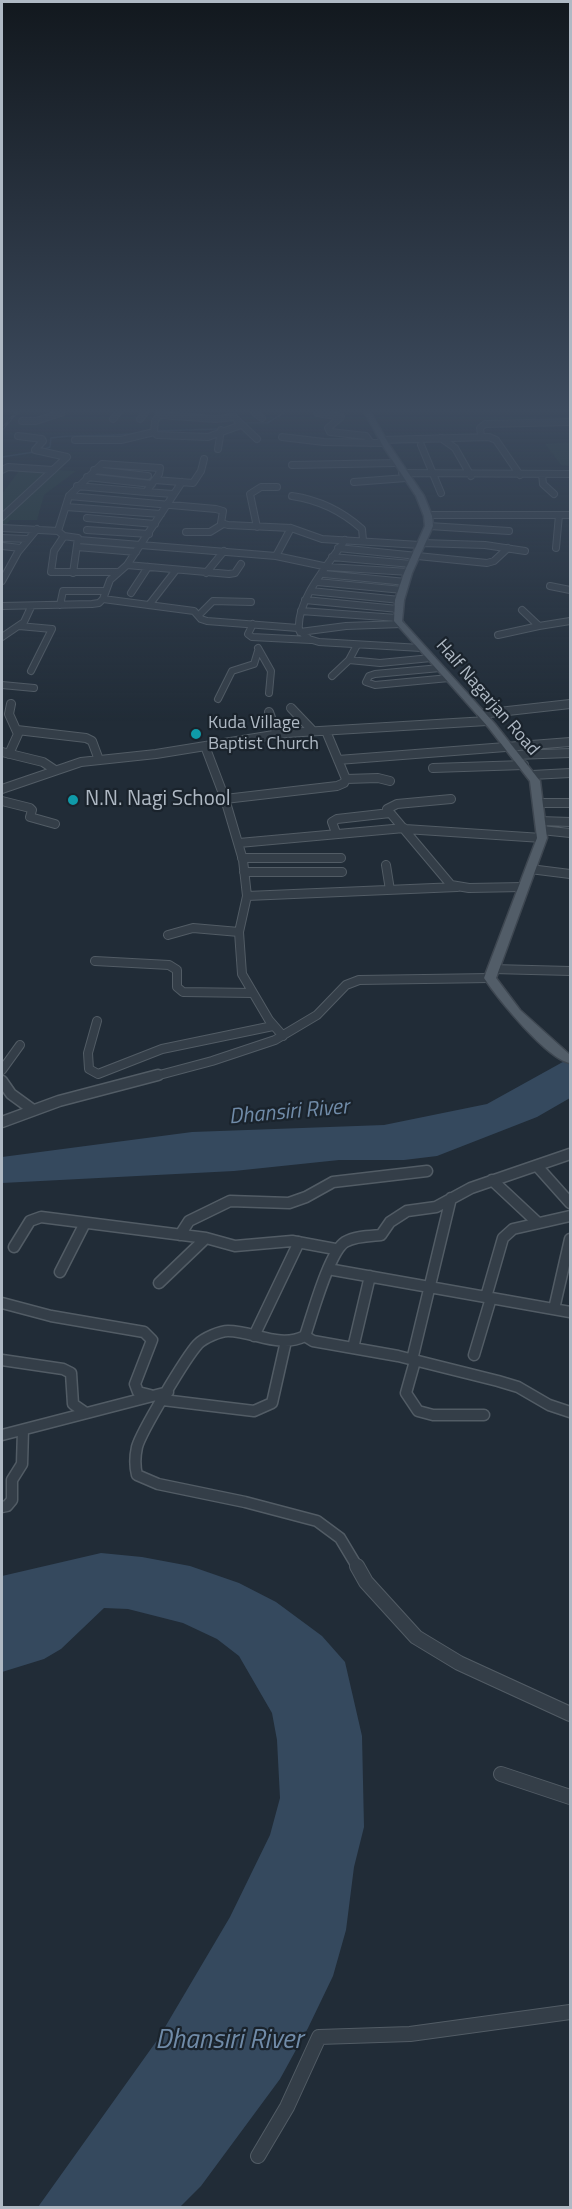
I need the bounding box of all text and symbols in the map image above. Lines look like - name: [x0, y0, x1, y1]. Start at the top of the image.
- street label: Half Nagarjan Road: [431, 636, 543, 760]
- place label: Kuda Village Baptist Church: [208, 713, 319, 756]
- marker: Kuda Village Baptist Church: [189, 727, 203, 741]
- place label: N.N. Nagi School: [85, 787, 231, 813]
- marker: N.N. Nagi School: [66, 793, 80, 807]
- water label: Dhansiri River: [228, 1095, 350, 1131]
- water label: Dhansiri River: [155, 2025, 303, 2057]

